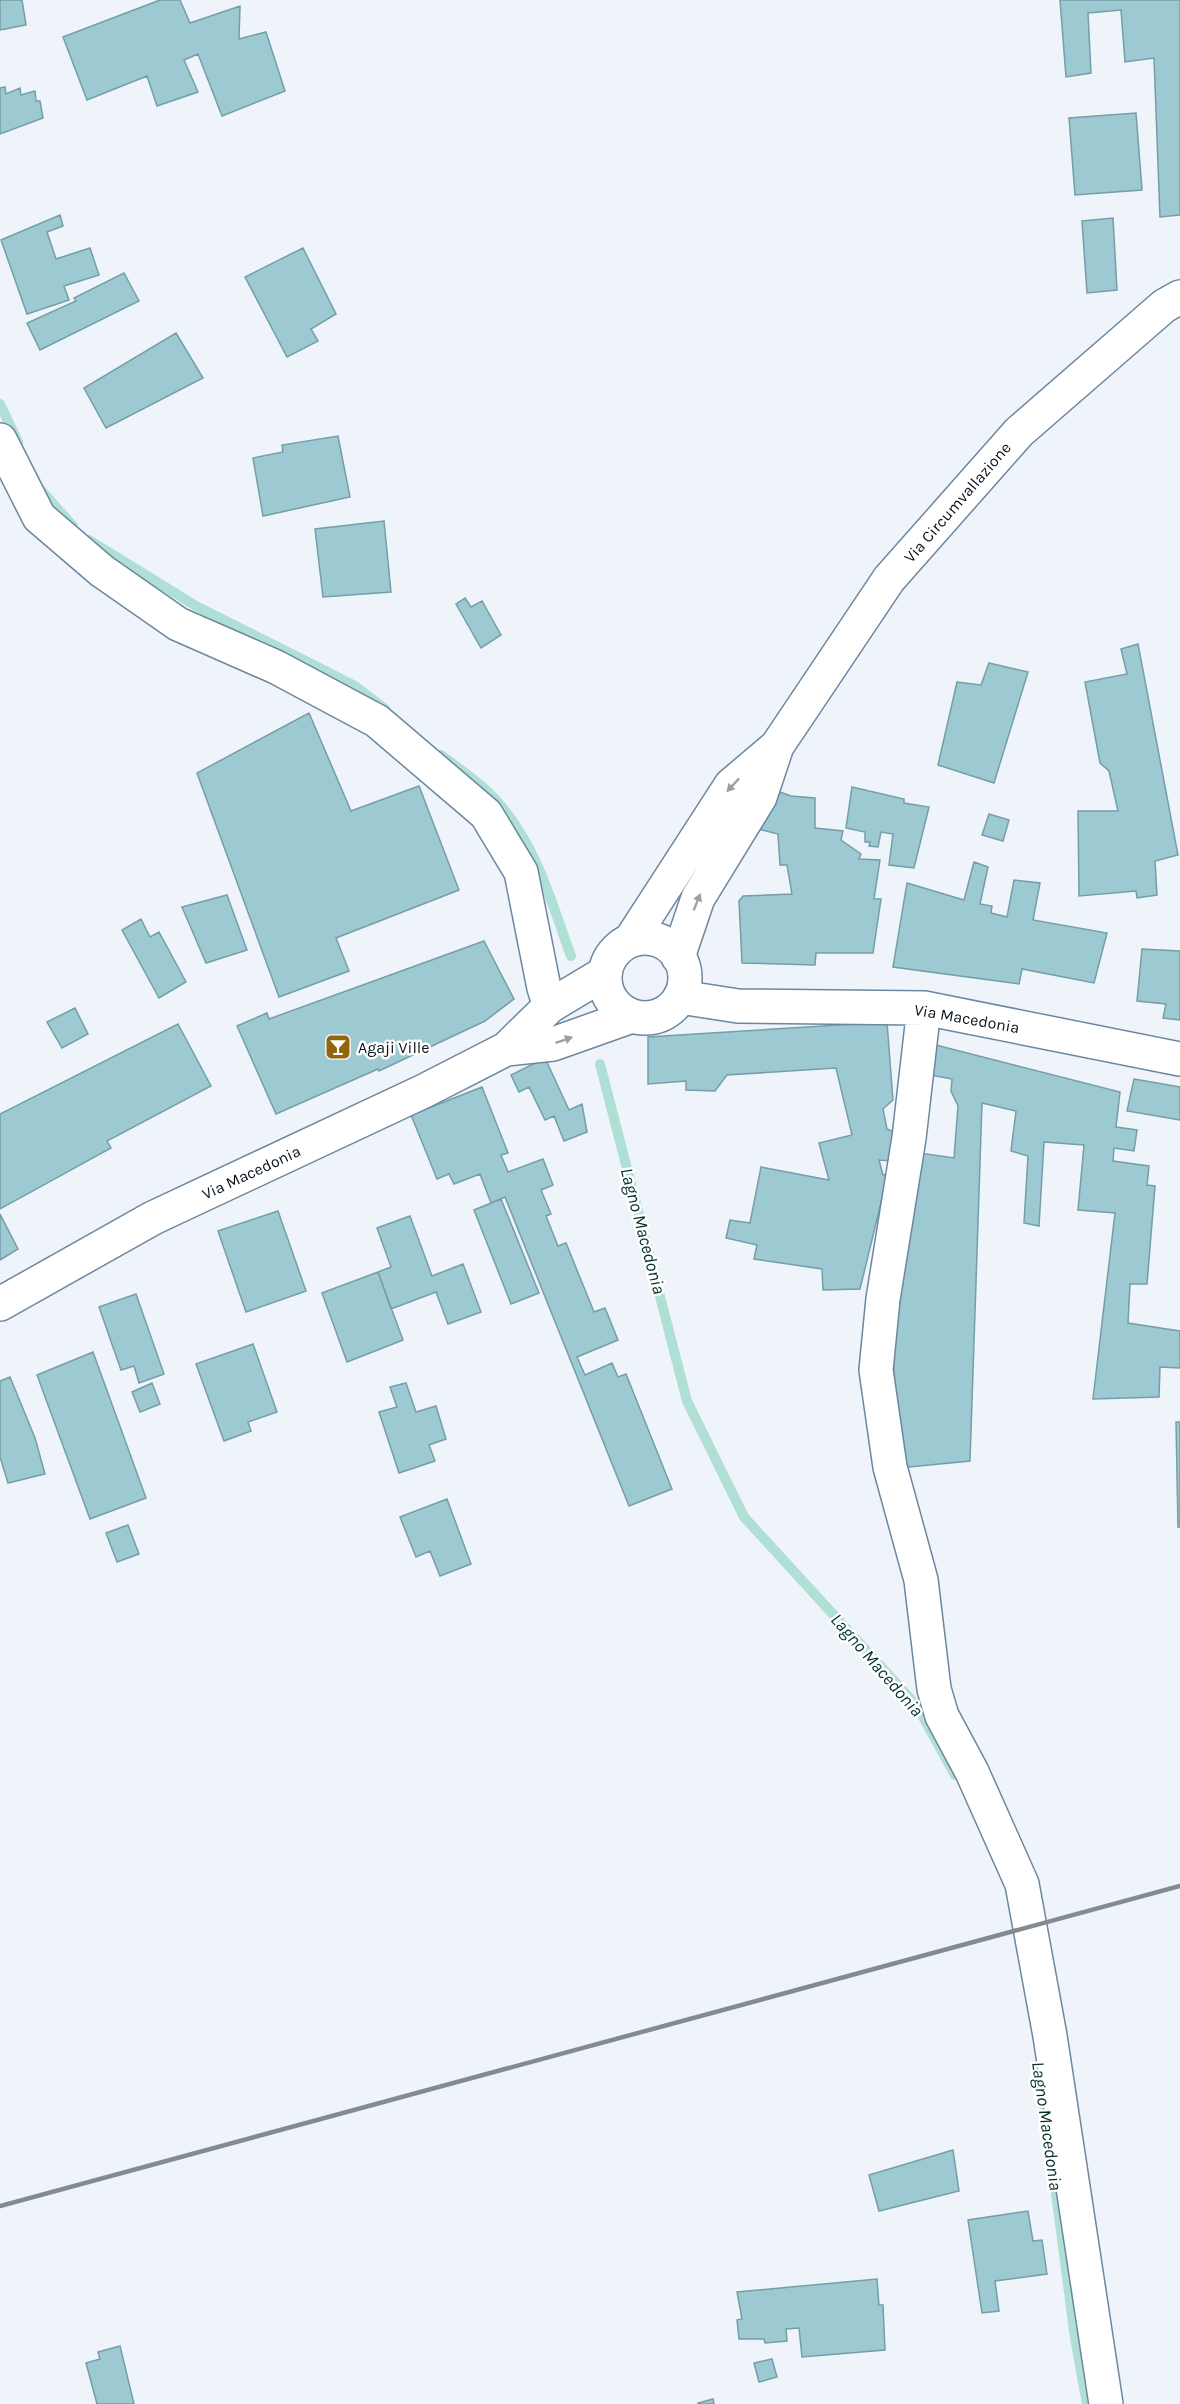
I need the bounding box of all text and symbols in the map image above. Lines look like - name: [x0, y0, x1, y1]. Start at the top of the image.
- street label: Via Circumvallazione: [900, 438, 1015, 566]
- one-way arrow: [726, 777, 740, 792]
- one-way arrow: [692, 892, 702, 910]
- street label: Via Macedonia: [913, 1000, 1021, 1037]
- bar icon: Agaji Ville: [323, 1032, 353, 1062]
- one-way arrow: [555, 1034, 573, 1044]
- place label: Agaji Ville: [358, 1038, 430, 1057]
- street label: Via Macedonia: [199, 1141, 304, 1204]
- water label: Lagno Macedonia: [616, 1165, 670, 1297]
- water label: Lagno Macedonia: [826, 1609, 928, 1721]
- water label: Lagno Macedonia: [1027, 2060, 1067, 2192]

